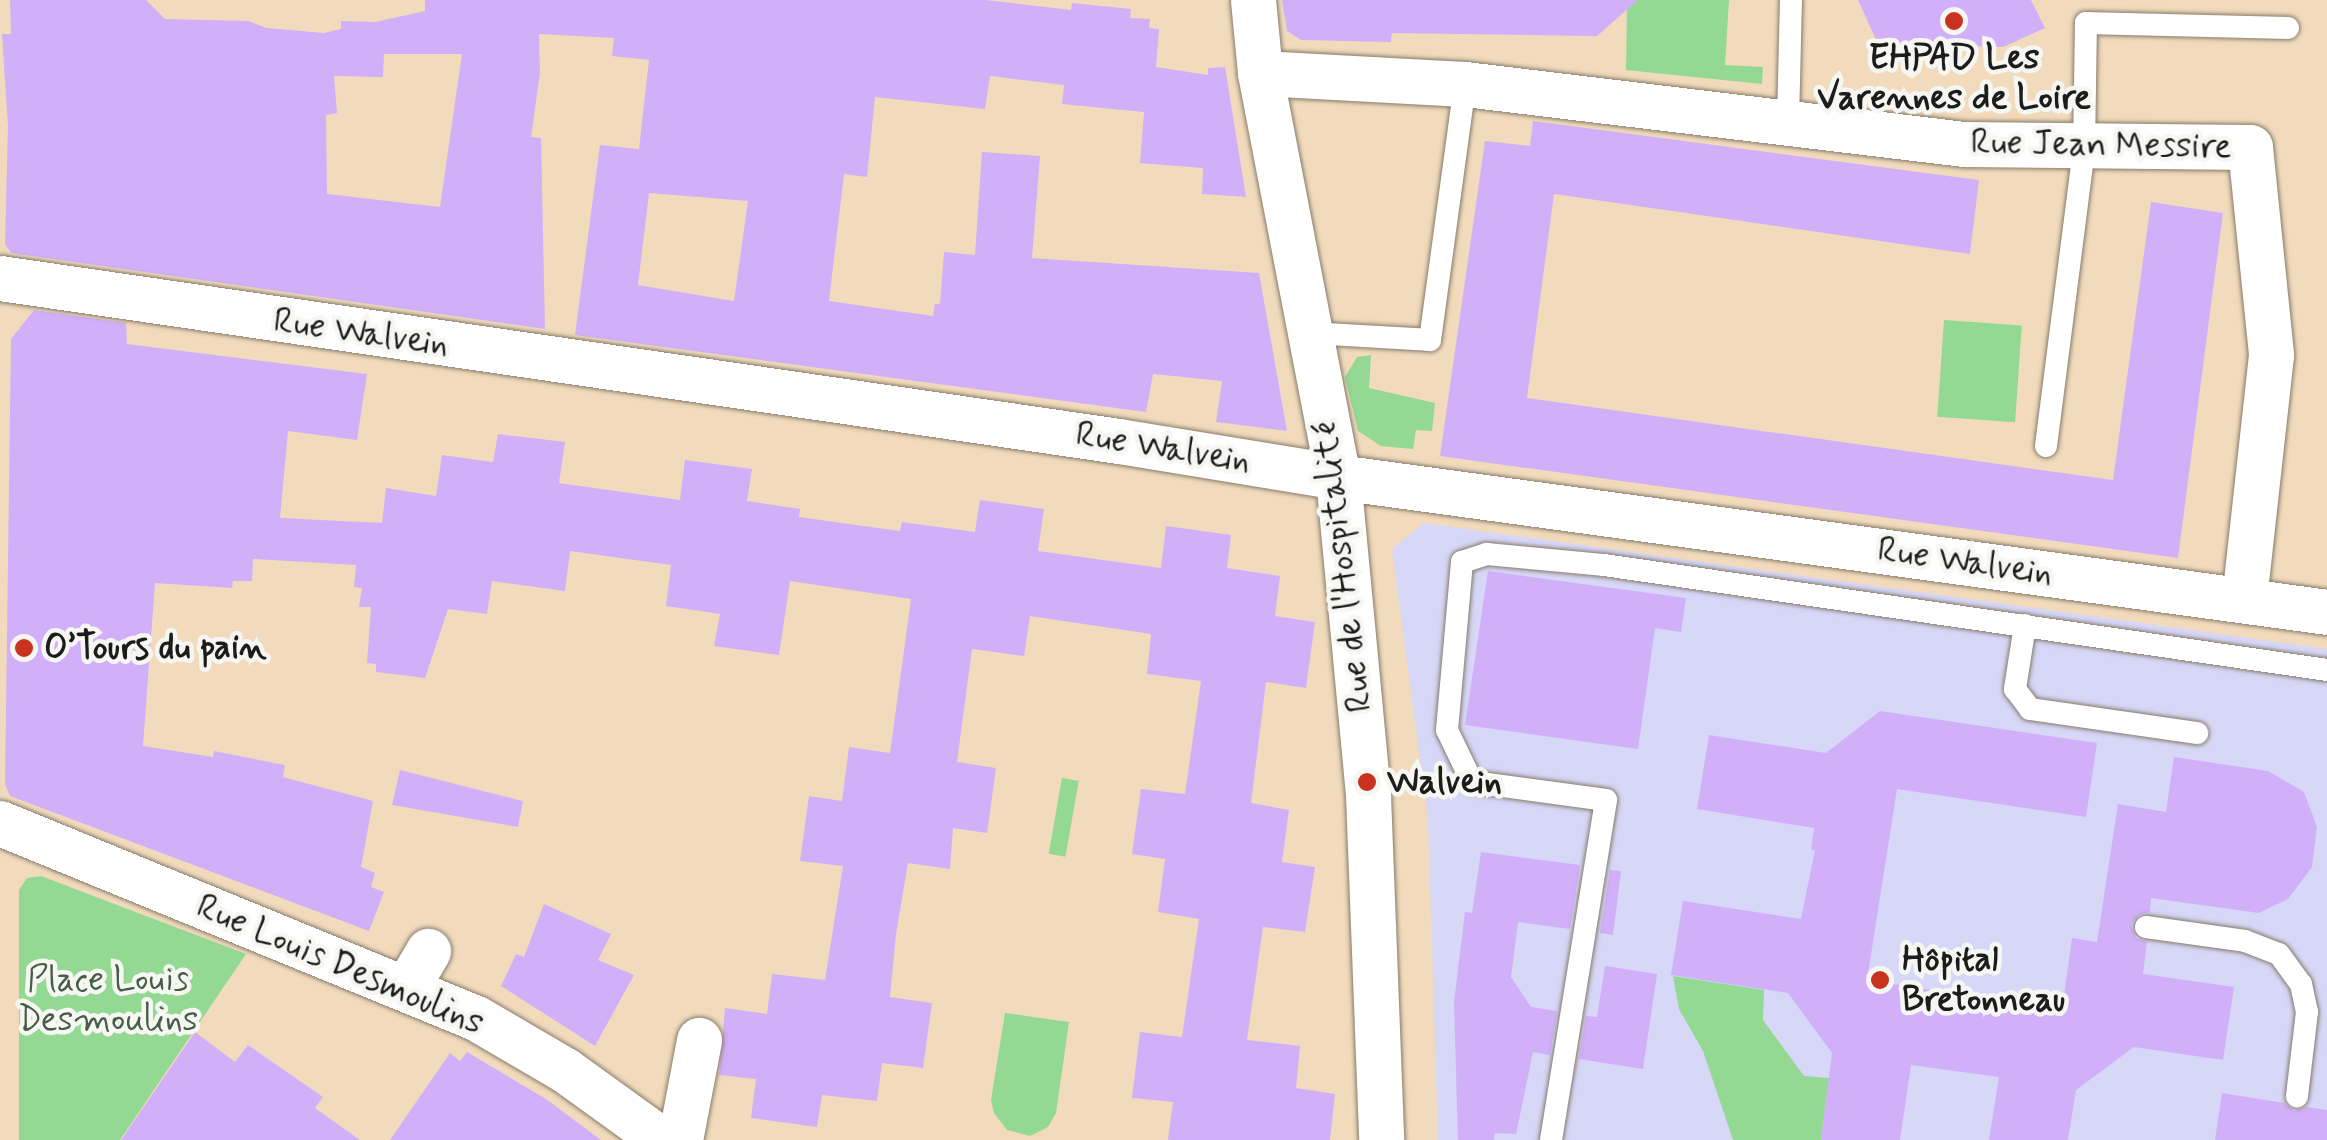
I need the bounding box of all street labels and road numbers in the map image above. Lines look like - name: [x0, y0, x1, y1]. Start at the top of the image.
- street label: Rue Jean Messire: [1970, 122, 2232, 168]
- street label: Rue Walvein: [271, 300, 451, 366]
- street label: Rue Walvein: [1073, 413, 1253, 483]
- street label: Rue de l'Hospitalité: [1304, 419, 1382, 715]
- street label: Rue Walvein: [1875, 529, 2055, 595]
- street label: Rue Louis Desmoulins: [182, 882, 498, 1048]

